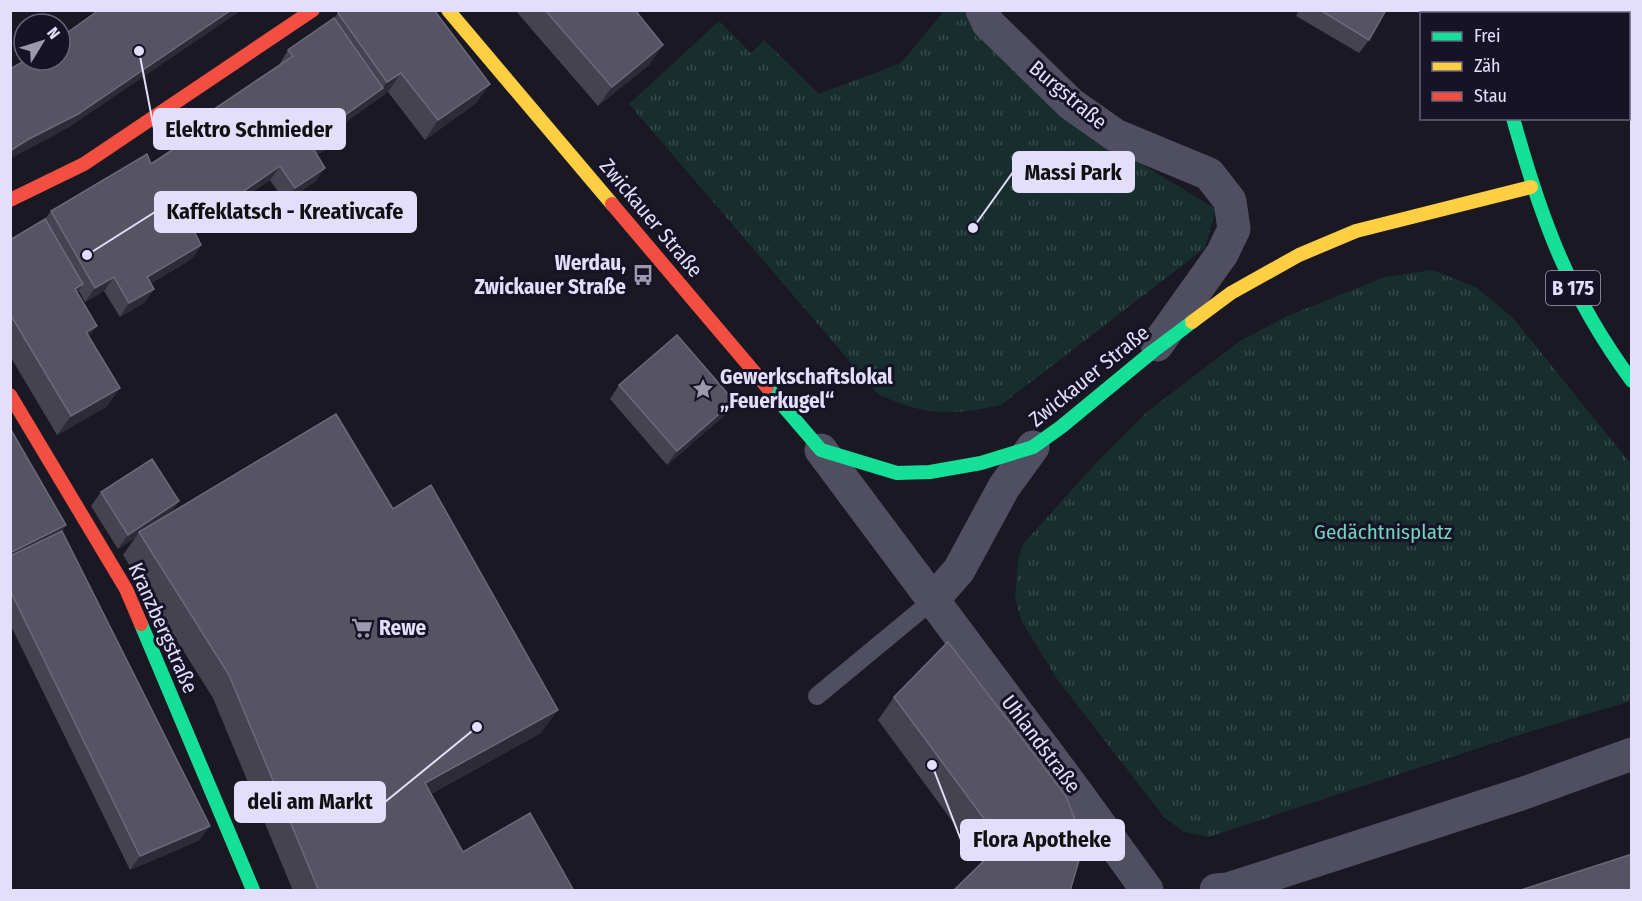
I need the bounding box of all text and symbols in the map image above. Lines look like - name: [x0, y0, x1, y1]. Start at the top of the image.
- north arrow: [12, 12, 72, 72]
- legend: [1420, 12, 1630, 120]
- text: N: [43, 23, 64, 43]
- text: Frei: [1474, 25, 1500, 47]
- street label: Burgstraße: [1024, 55, 1112, 135]
- text: Zäh: [1474, 55, 1501, 77]
- text: Stau: [1474, 85, 1507, 107]
- callout: Elektro Schmieder: [154, 109, 345, 149]
- text: Elektro Schmieder: [165, 116, 334, 143]
- callout: Massi Park: [1013, 152, 1134, 192]
- street label: Zwickauer Straße: [594, 153, 708, 283]
- text: Massi Park: [1024, 159, 1122, 186]
- callout: Kaffeklatsch - Kreativcafe: [155, 192, 416, 232]
- text: Kaffeklatsch - Kreativcafe: [166, 198, 404, 225]
- place label: Werdau, Zwickauer Straße: [474, 250, 626, 300]
- bus stop icon: Werdau, Zwickauer Straße: [631, 263, 655, 287]
- road number: B 175: [1546, 271, 1600, 305]
- street label: Zwickauer Straße: [1024, 320, 1154, 432]
- place label: Gewerkschaftslokal „Feuerkugel“: [720, 364, 893, 414]
- place icon: Gewerkschaftslokal „Feuerkugel“: [691, 377, 715, 401]
- park label: Gedächtnisplatz: [1314, 519, 1452, 545]
- street label: Kranzbergstraße: [123, 559, 203, 697]
- place label: Rewe: [379, 615, 427, 641]
- supermarket icon: Rewe: [350, 616, 374, 640]
- street label: Uhlandstraße: [996, 690, 1086, 798]
- callout: deli am Markt: [235, 782, 385, 822]
- text: deli am Markt: [247, 788, 373, 815]
- callout: Flora Apotheke: [961, 820, 1124, 860]
- text: Flora Apotheke: [973, 826, 1111, 853]

